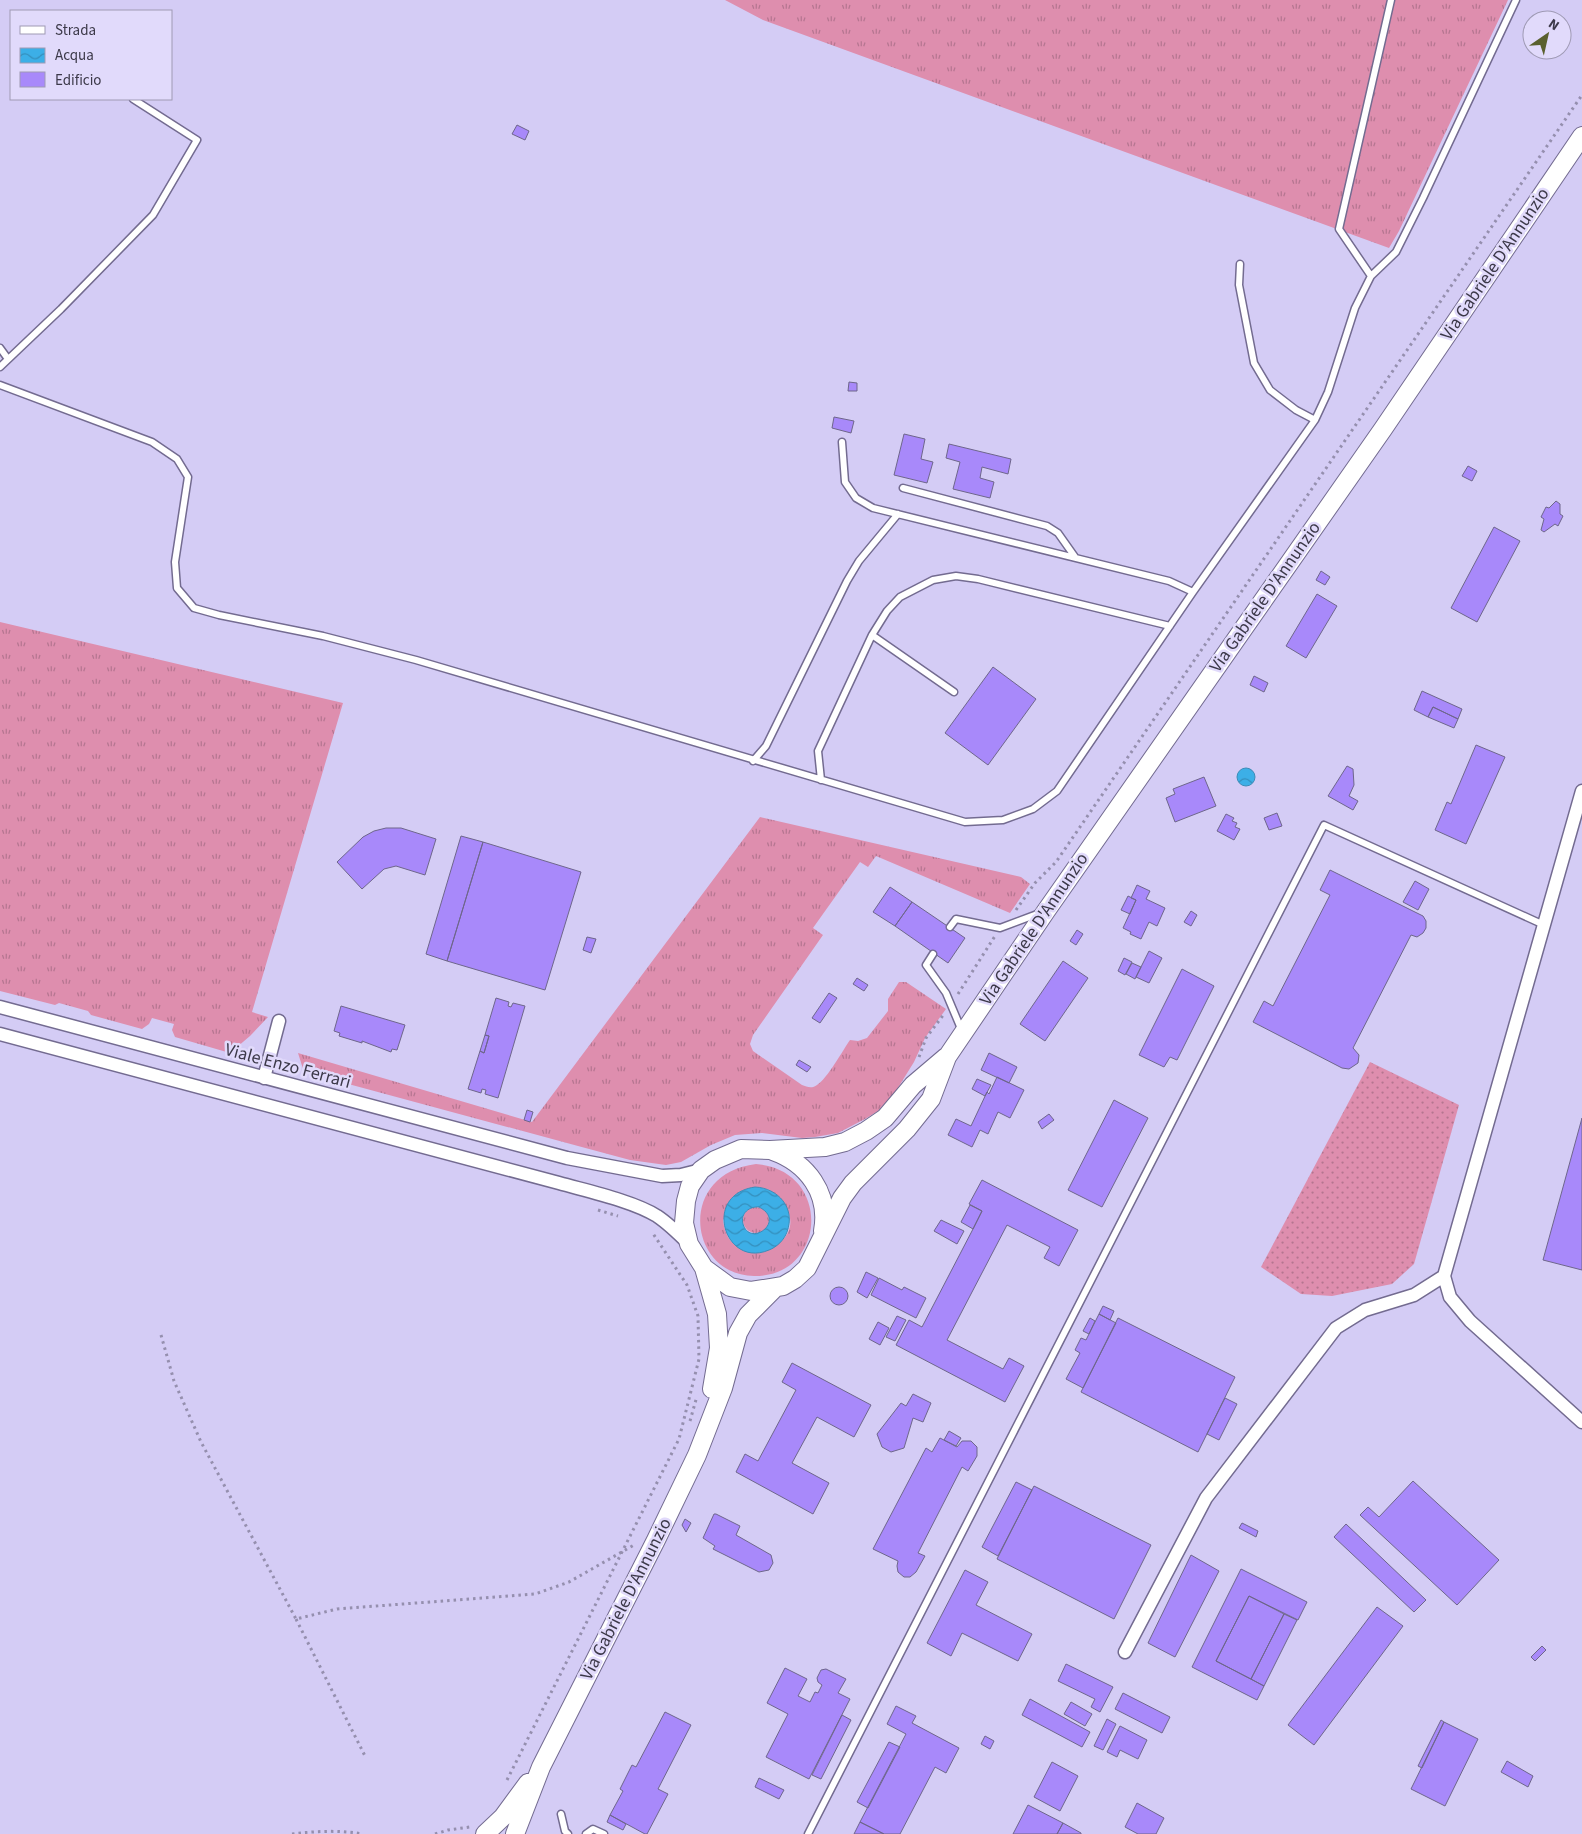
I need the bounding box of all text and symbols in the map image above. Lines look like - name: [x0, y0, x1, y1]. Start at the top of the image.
- legend: [10, 10, 172, 100]
- north arrow: [1522, 10, 1572, 60]
- text: N: [1544, 14, 1563, 36]
- text: Strada: [55, 20, 96, 41]
- text: Acqua: [55, 45, 94, 66]
- text: Edificio: [55, 70, 102, 91]
- street label: Via Gabriele D'Annunzio: [1435, 183, 1555, 345]
- street label: Via Gabriele D'Annunzio: [1204, 517, 1326, 677]
- street label: Via Gabriele D'Annunzio: [974, 848, 1094, 1010]
- street label: Viale Enzo Ferrari: [222, 1037, 354, 1095]
- street label: Via Gabriele D'Annunzio: [574, 1514, 678, 1684]

